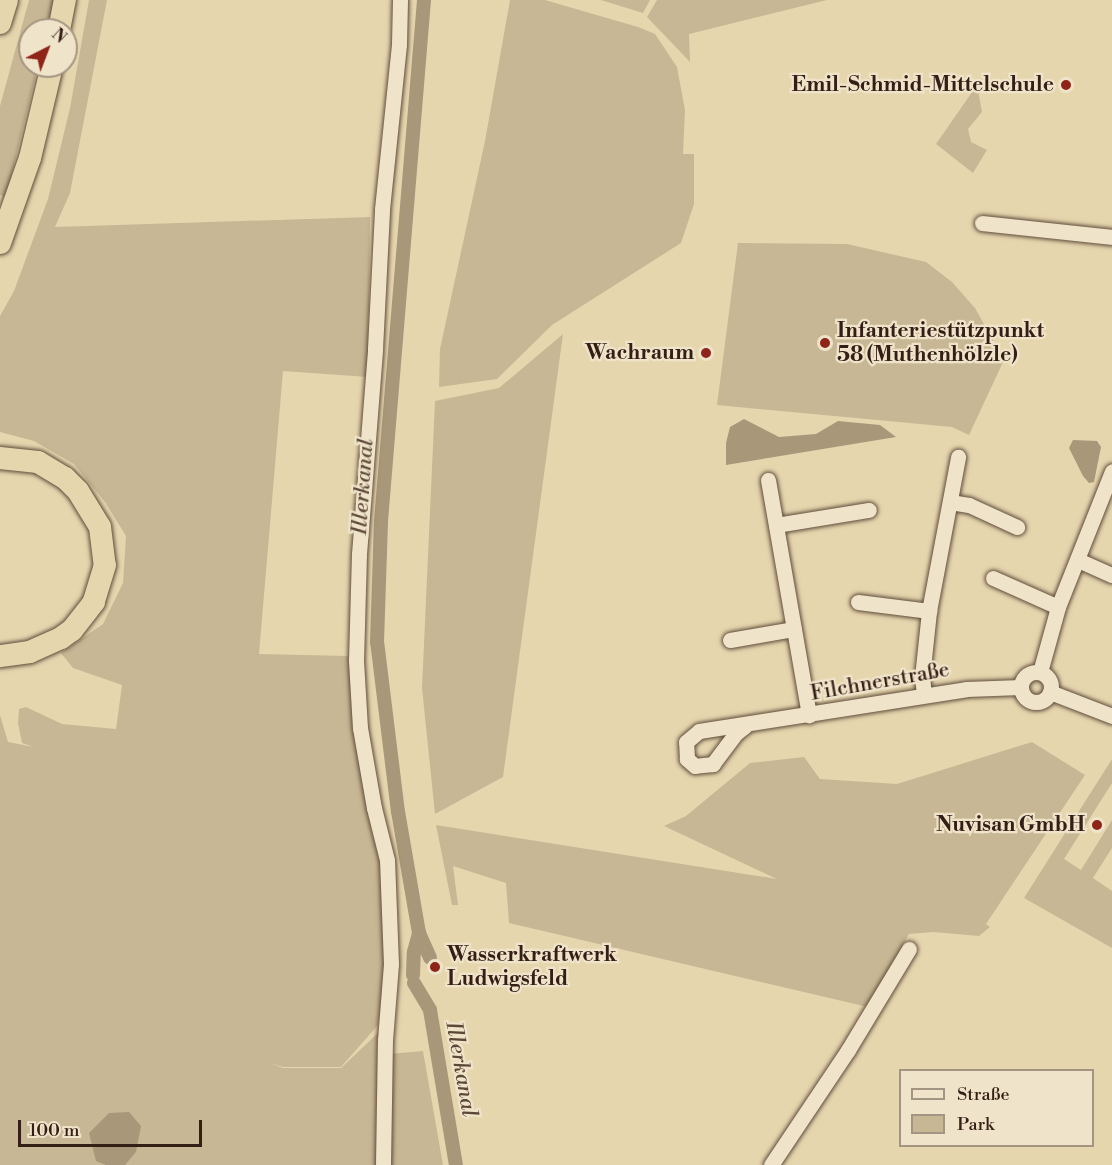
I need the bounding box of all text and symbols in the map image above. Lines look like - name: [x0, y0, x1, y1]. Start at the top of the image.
- north arrow: [18, 18, 78, 78]
- text: N: [47, 24, 70, 48]
- place label: Emil-Schmid-Mittelschule: [792, 72, 1054, 98]
- marker: Emil-Schmid-Mittelschule: [1059, 78, 1073, 92]
- place label: Infanteriestützpunkt 58 (Muthenhölzle): [837, 318, 1044, 368]
- marker: Infanteriestützpunkt 58 (Muthenhölzle): [818, 336, 832, 350]
- place label: Wachraum: [585, 340, 694, 366]
- marker: Wachraum: [699, 346, 713, 360]
- water label: Illerkanal: [346, 438, 380, 536]
- street label: Filchnerstraße: [809, 657, 951, 707]
- place label: Nuvisan GmbH: [936, 812, 1085, 838]
- marker: Nuvisan GmbH: [1090, 818, 1104, 832]
- place label: Wasserkraftwerk Ludwigsfeld: [447, 942, 617, 992]
- marker: Wasserkraftwerk Ludwigsfeld: [428, 960, 442, 974]
- water label: Illerkanal: [440, 1019, 482, 1119]
- legend: [899, 1069, 1094, 1147]
- text: Straße: [957, 1083, 1010, 1106]
- scale bar: [21, 1108, 206, 1146]
- text: Park: [957, 1113, 994, 1136]
- text: 100 m: [29, 1119, 80, 1142]

